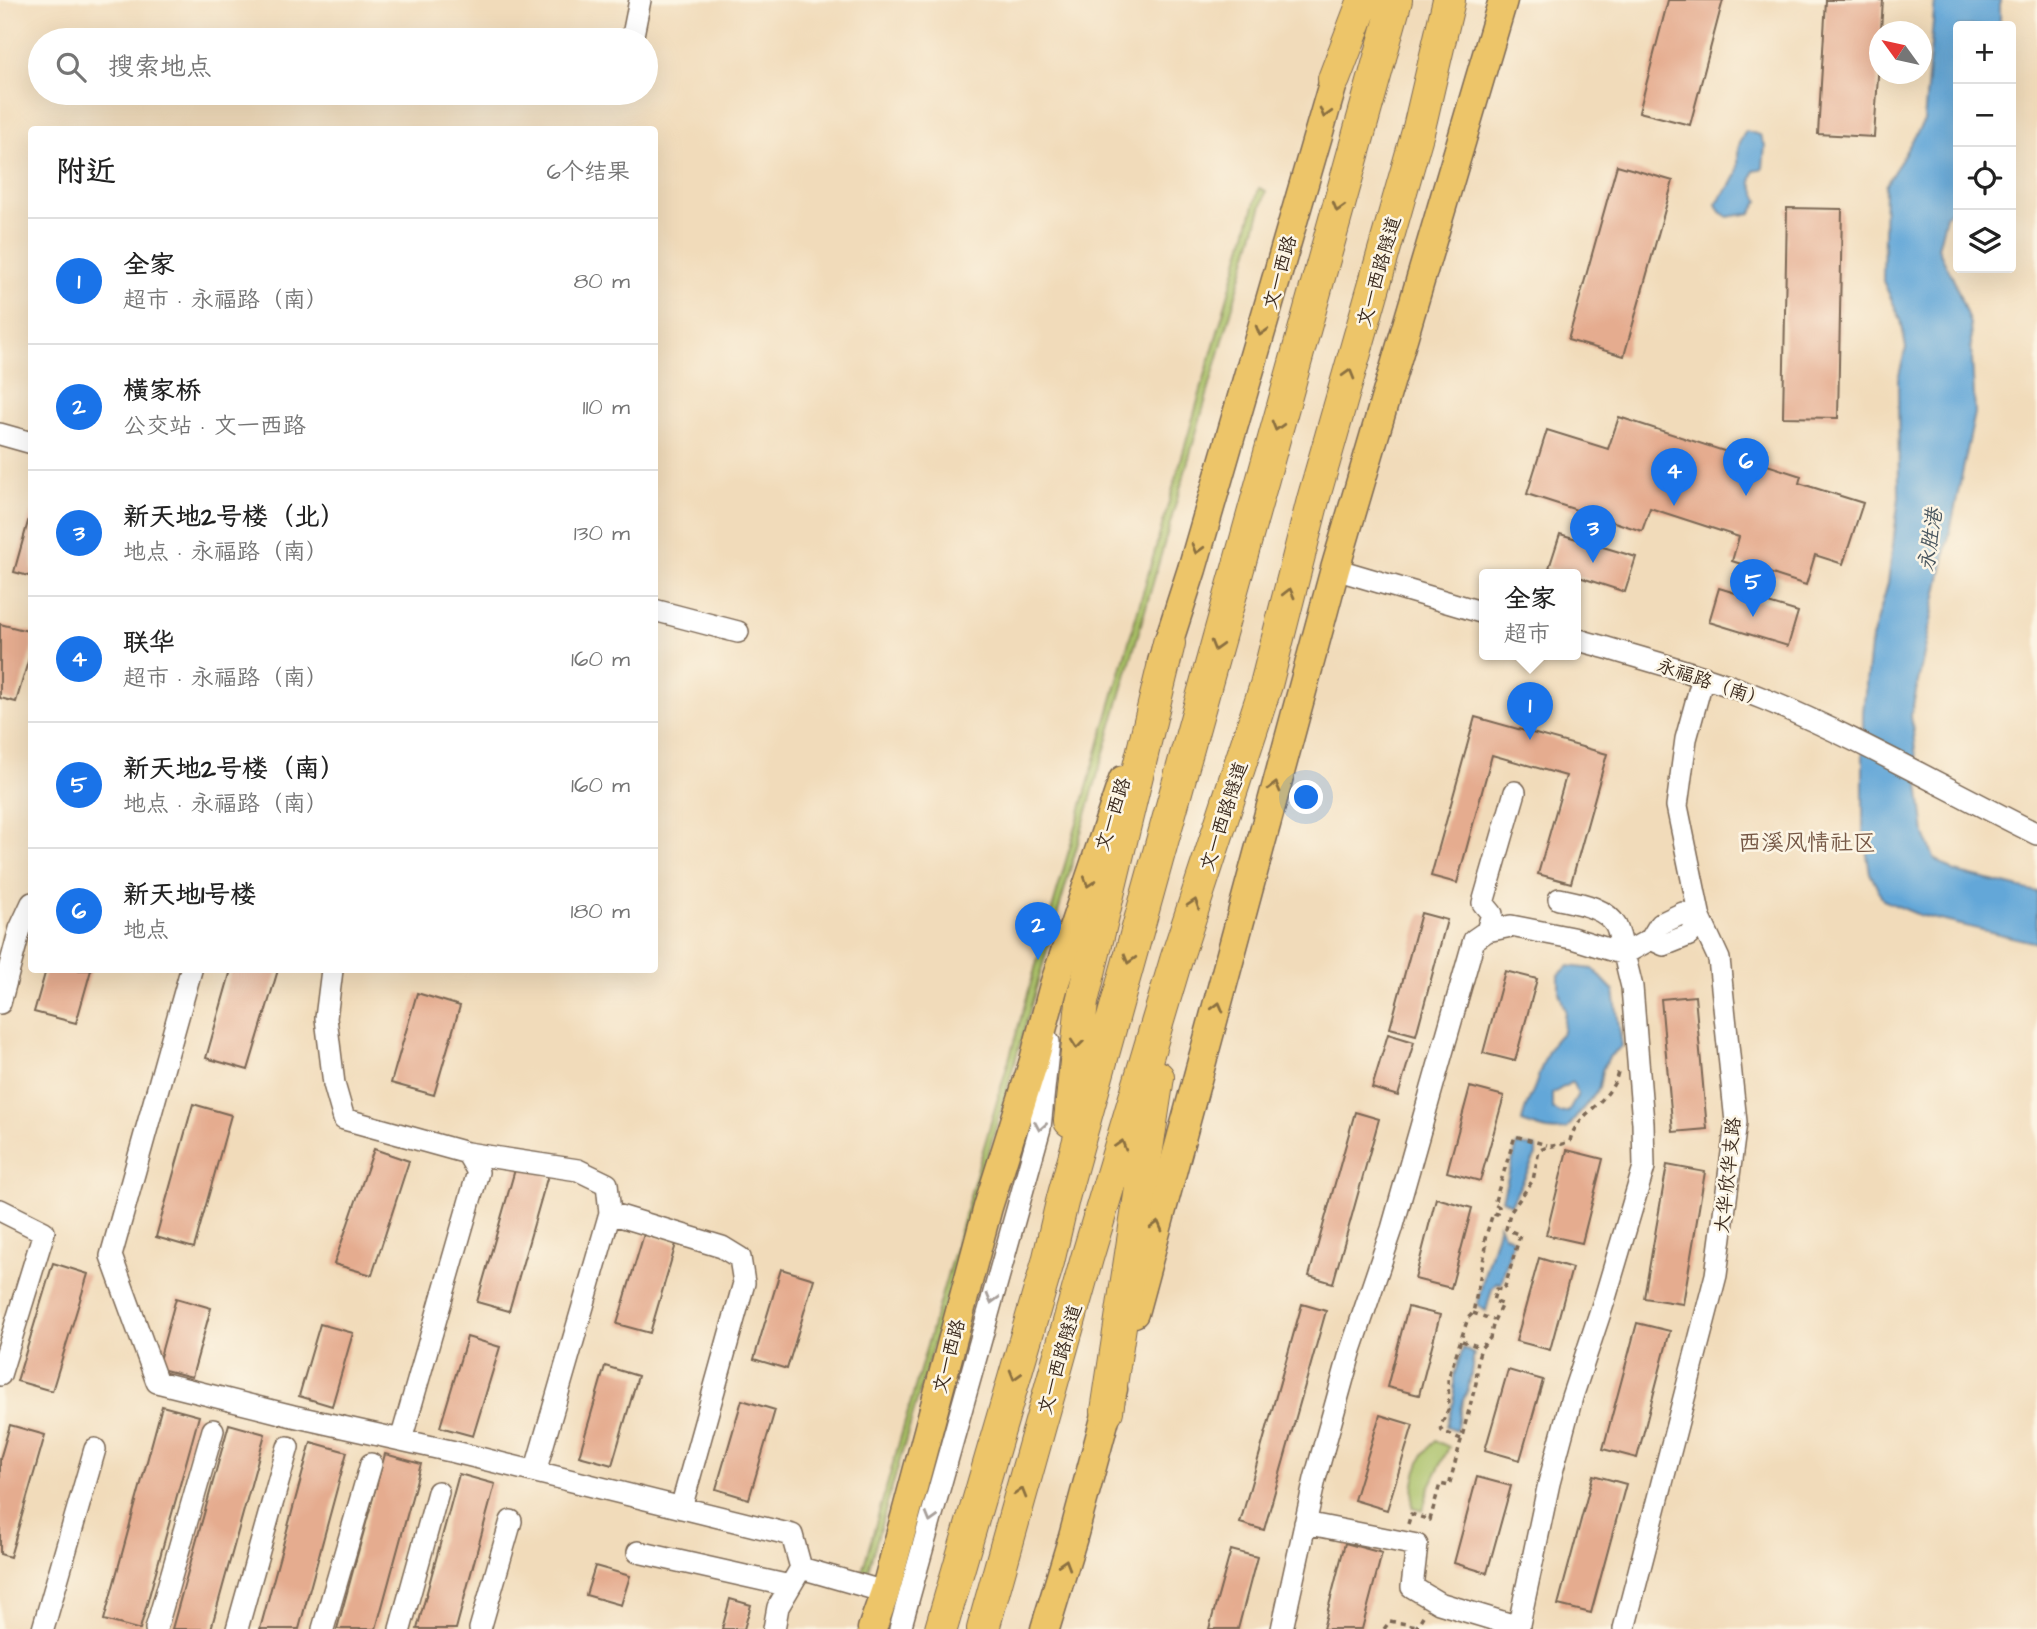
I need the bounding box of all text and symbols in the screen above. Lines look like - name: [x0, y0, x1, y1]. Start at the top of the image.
- north arrow: [1869, 21, 1932, 84]
- map controls: [1953, 21, 2016, 273]
- button: +: [1953, 21, 2016, 84]
- search box: [28, 28, 658, 105]
- icon: search: [52, 48, 90, 86]
- text: 搜索地点: [108, 49, 212, 85]
- button: −: [1953, 84, 2016, 147]
- one-way arrow: [1318, 106, 1333, 118]
- button: locate: [1953, 147, 2016, 210]
- text: 附近: [56, 151, 116, 193]
- text: 6个结果: [547, 156, 630, 188]
- one-way arrow: [1332, 201, 1346, 213]
- button: layers: [1953, 210, 2016, 273]
- street label: 文一西路隧道: [1351, 213, 1408, 330]
- street label: 文一西路: [1257, 232, 1304, 313]
- text: 全家: [123, 247, 175, 283]
- text: 1: [78, 265, 80, 297]
- text: 80 m: [573, 265, 630, 297]
- text: 超市 · 永福路（南）: [123, 284, 329, 316]
- one-way arrow: [1255, 325, 1270, 337]
- one-way arrow: [1340, 368, 1355, 380]
- text: 横家桥: [123, 373, 201, 409]
- text: 2: [72, 391, 86, 423]
- text: 110 m: [582, 391, 630, 423]
- text: 公交站 · 文一西路: [123, 410, 306, 442]
- one-way arrow: [1271, 420, 1285, 432]
- pin: 6: [1723, 438, 1769, 496]
- pin: 4: [1651, 448, 1697, 506]
- text: 新天地2号楼（北）: [123, 499, 346, 535]
- pin: 3: [1570, 505, 1616, 563]
- water label: 永胜港: [1912, 505, 1950, 573]
- text: 3: [73, 517, 85, 549]
- text: 130 m: [574, 517, 630, 549]
- text: 地点 · 永福路（南）: [123, 536, 329, 568]
- one-way arrow: [1191, 543, 1206, 555]
- pin: 5: [1730, 559, 1776, 617]
- popup: [1479, 569, 1581, 660]
- text: 全家: [1504, 581, 1556, 617]
- one-way arrow: [1281, 587, 1295, 599]
- text: 超市: [1504, 618, 1550, 650]
- text: 联华: [123, 625, 175, 661]
- one-way arrow: [1210, 639, 1224, 651]
- text: 4: [71, 643, 87, 675]
- text: 160 m: [571, 643, 630, 675]
- street label: 永福路（南）: [1653, 652, 1770, 715]
- text: 超市 · 永福路（南）: [123, 662, 329, 694]
- pin: 1: [1507, 682, 1553, 740]
- text: 新天地2号楼（南）: [123, 751, 346, 787]
- street label: 文一西路隧道: [1194, 758, 1255, 875]
- text: 5: [71, 769, 87, 801]
- text: 160 m: [571, 769, 630, 801]
- street label: 文一西路: [1089, 774, 1138, 855]
- your location: [1289, 780, 1323, 814]
- one-way arrow: [1267, 781, 1281, 793]
- text: 地点 · 永福路（南）: [123, 788, 329, 820]
- district label: 西溪风情社区: [1738, 827, 1876, 859]
- one-way arrow: [1083, 876, 1097, 888]
- text: 新天地1号楼: [123, 877, 256, 913]
- text: 6: [72, 895, 86, 927]
- text: 180 m: [571, 895, 630, 927]
- one-way arrow: [1186, 899, 1200, 911]
- pin: 2: [1015, 902, 1061, 960]
- text: 地点: [123, 914, 169, 946]
- one-way arrow: [1123, 953, 1137, 965]
- one-way arrow: [1210, 1001, 1224, 1013]
- one-way arrow: [1070, 1038, 1085, 1049]
- street label: 大华·欣华支路: [1709, 1116, 1748, 1235]
- one-way arrow: [1033, 1120, 1048, 1132]
- one-way arrow: [1112, 1140, 1127, 1152]
- one-way arrow: [1149, 1220, 1164, 1232]
- one-way arrow: [985, 1293, 1000, 1305]
- street label: 文一西路隧道: [1032, 1301, 1089, 1418]
- street label: 文一西路: [927, 1316, 972, 1397]
- one-way arrow: [1009, 1369, 1024, 1381]
- one-way arrow: [1013, 1487, 1027, 1499]
- one-way arrow: [924, 1512, 939, 1524]
- one-way arrow: [1056, 1558, 1071, 1570]

